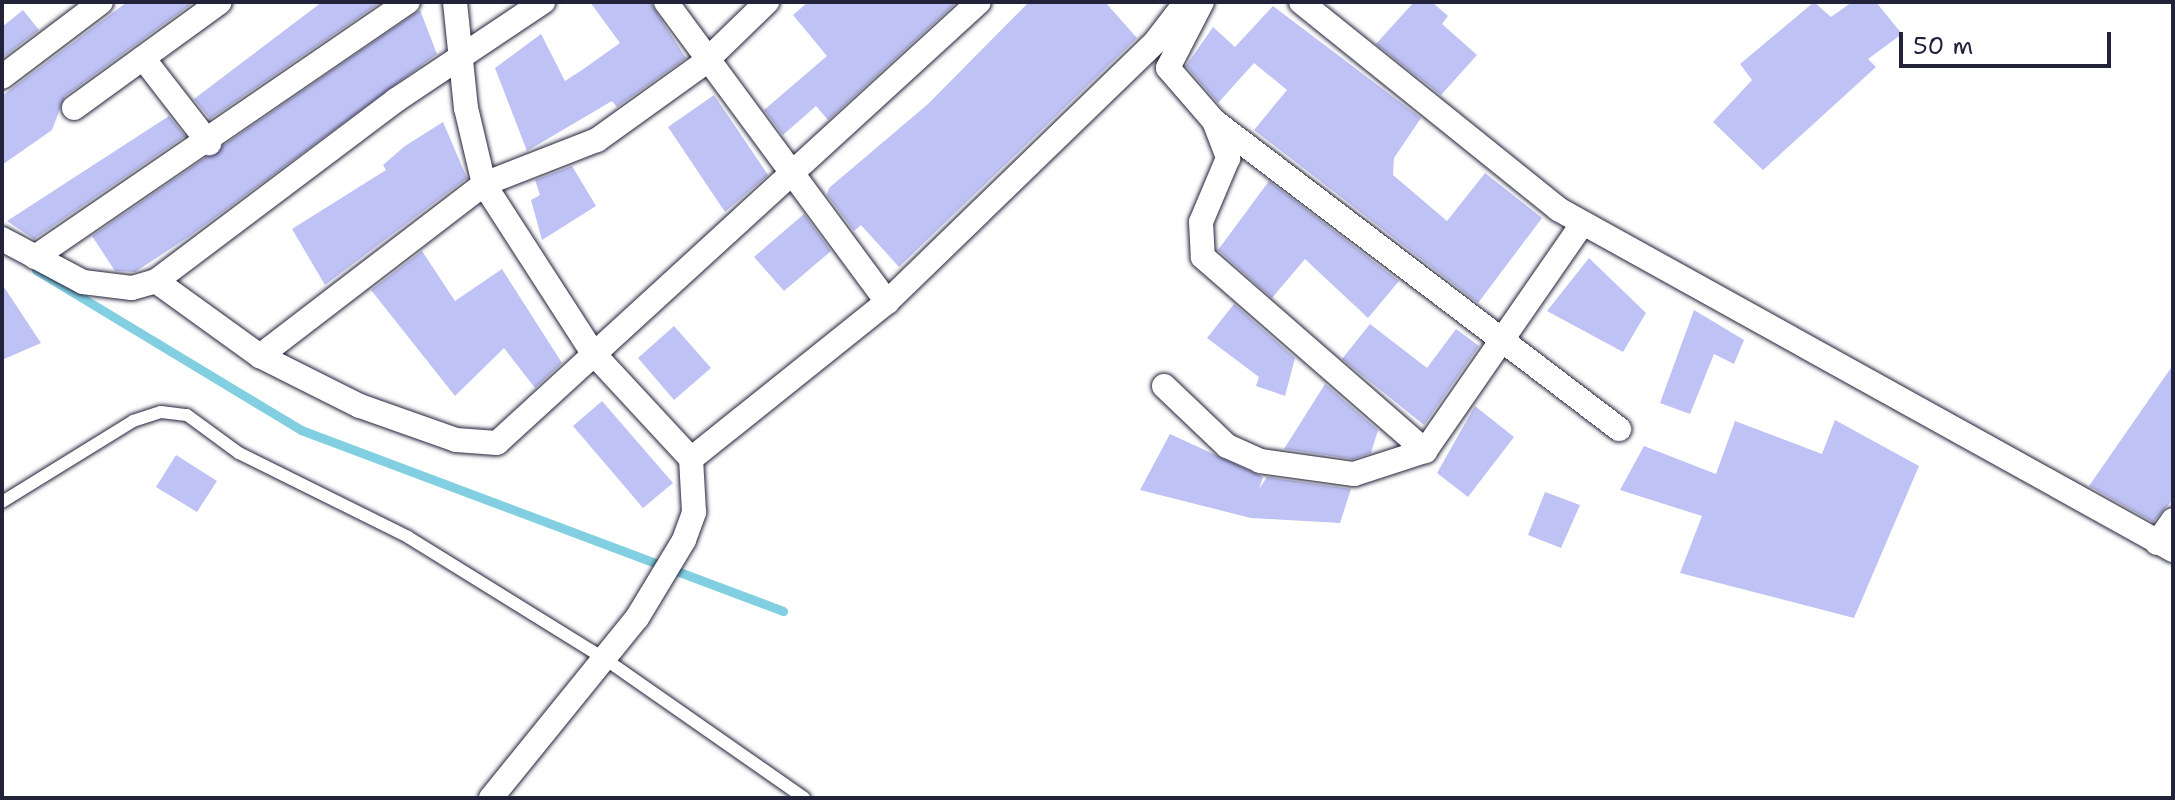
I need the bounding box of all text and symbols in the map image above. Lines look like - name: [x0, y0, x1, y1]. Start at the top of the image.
- scale bar: [1903, 16, 2115, 66]
- text: 50 m: [1913, 30, 1973, 62]

